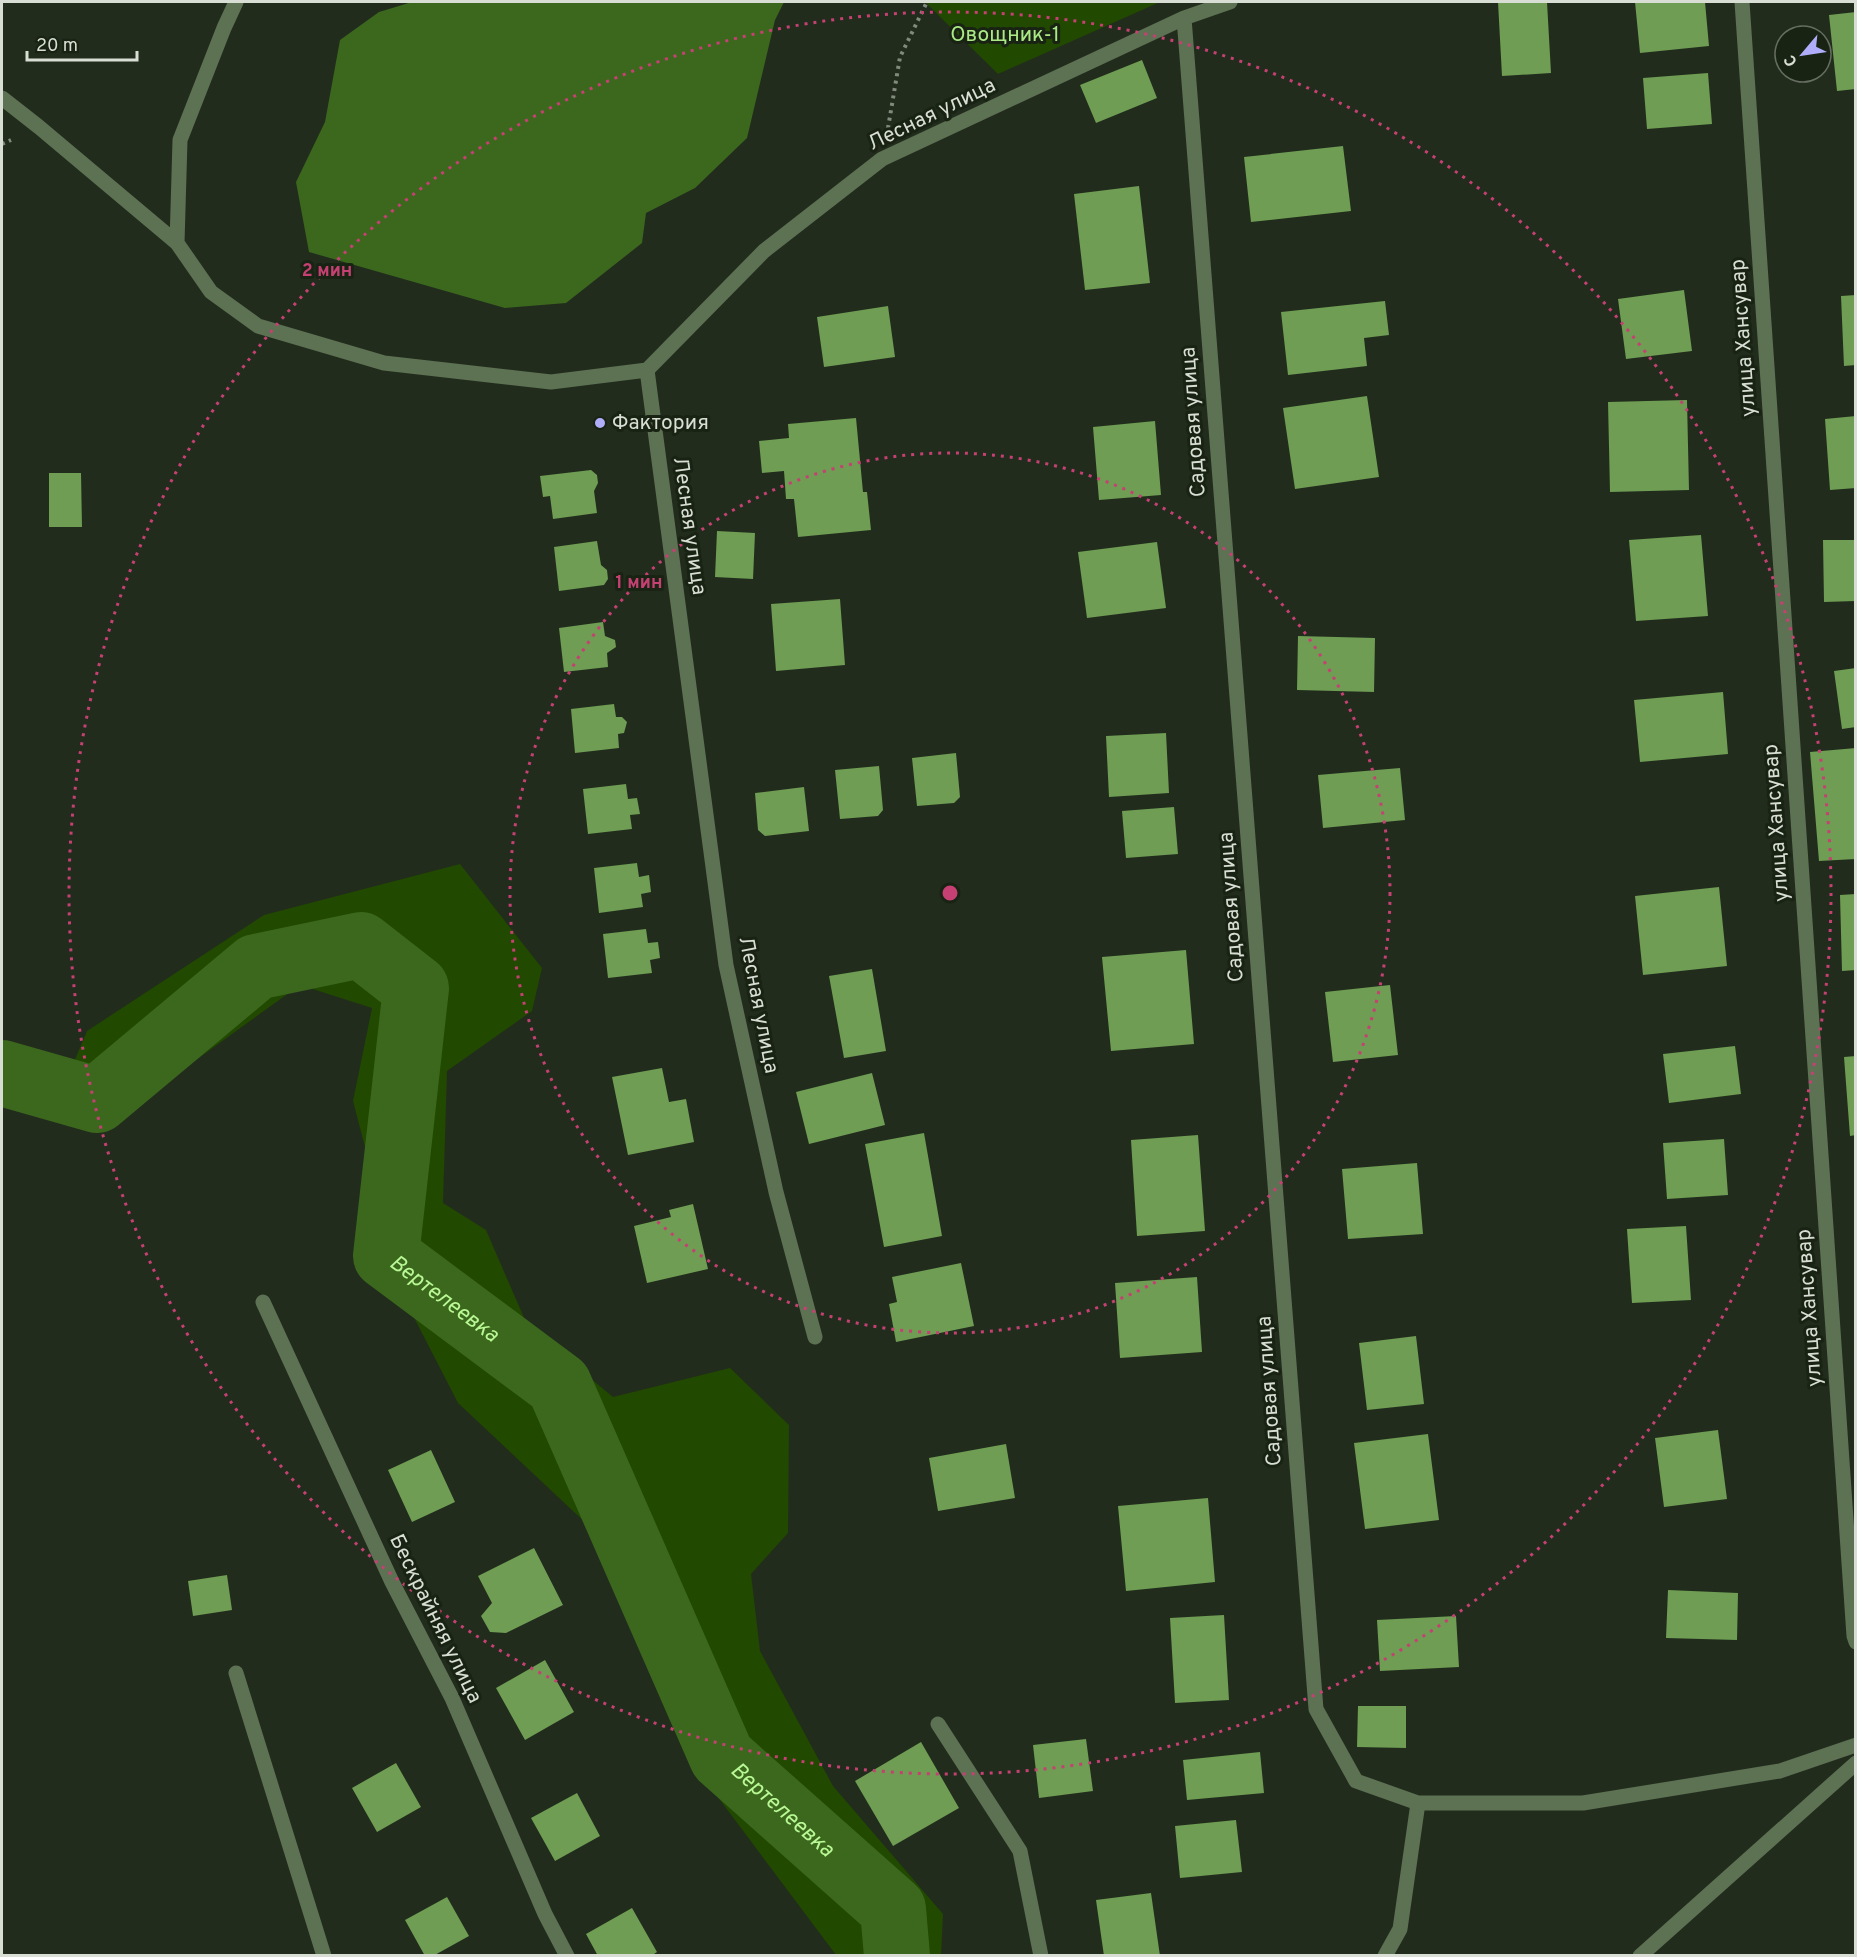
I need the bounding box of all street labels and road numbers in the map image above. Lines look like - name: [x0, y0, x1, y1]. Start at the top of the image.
- street label: Лесная улица: [864, 72, 1000, 158]
- street label: улица Хансувар: [1725, 258, 1763, 418]
- street label: Садовая улица: [1175, 346, 1213, 498]
- street label: Лесная улица: [666, 455, 712, 597]
- street label: улица Хансувар: [1758, 743, 1796, 903]
- street label: Садовая улица: [1213, 831, 1251, 983]
- street label: Лесная улица: [731, 934, 785, 1076]
- street label: улица Хансувар: [1791, 1228, 1829, 1388]
- street label: Садовая улица: [1251, 1315, 1289, 1467]
- street label: Бескрайняя улица: [382, 1530, 488, 1708]

